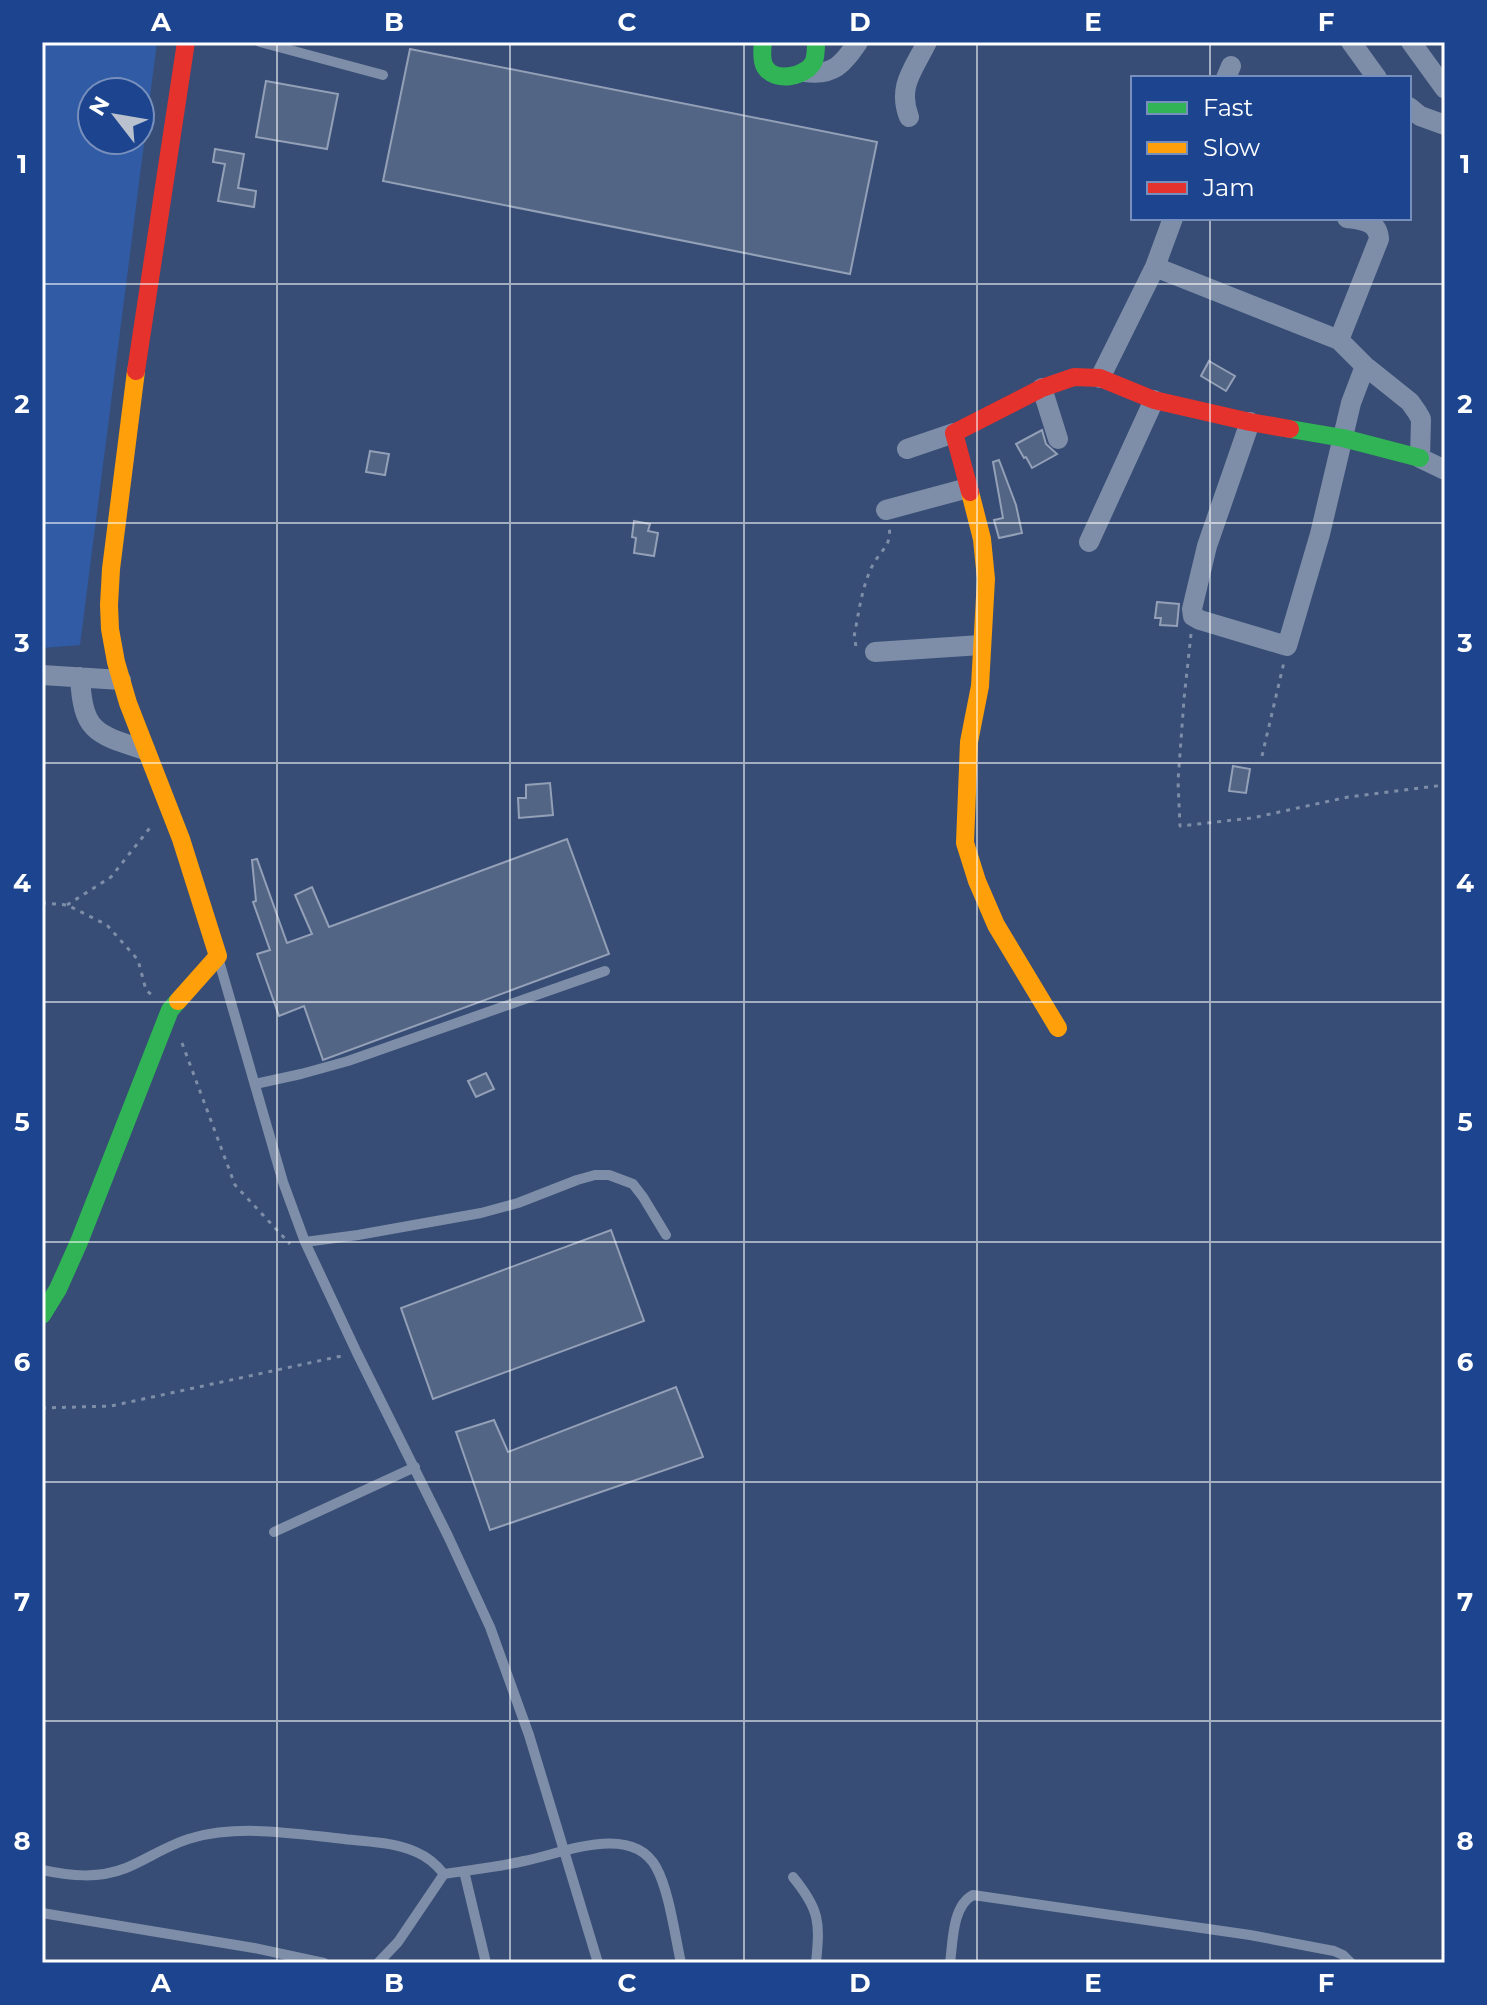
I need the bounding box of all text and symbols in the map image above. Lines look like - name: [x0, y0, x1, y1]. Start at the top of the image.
- text: A: [150, 6, 172, 38]
- text: B: [384, 6, 404, 38]
- text: C: [618, 6, 637, 38]
- text: D: [849, 6, 871, 38]
- text: E: [1084, 6, 1102, 38]
- text: F: [1318, 6, 1334, 38]
- north arrow: [76, 76, 156, 156]
- legend: [1131, 76, 1411, 220]
- text: N: [83, 91, 115, 121]
- text: Fast: [1203, 93, 1254, 122]
- text: Slow: [1203, 133, 1260, 162]
- text: 1: [17, 148, 27, 180]
- text: 1: [1460, 148, 1470, 180]
- text: Jam: [1202, 173, 1255, 202]
- text: 2: [14, 388, 30, 420]
- text: 2: [1457, 388, 1473, 420]
- text: 3: [13, 627, 30, 659]
- text: 3: [1456, 627, 1473, 659]
- text: 4: [13, 867, 31, 899]
- text: 4: [1456, 867, 1474, 899]
- text: 5: [14, 1106, 30, 1138]
- text: 5: [1457, 1106, 1473, 1138]
- text: 6: [14, 1346, 31, 1378]
- text: 6: [1457, 1346, 1474, 1378]
- text: 7: [14, 1586, 30, 1618]
- text: 7: [1457, 1586, 1473, 1618]
- text: 8: [13, 1825, 31, 1857]
- text: 8: [1456, 1825, 1474, 1857]
- text: A: [150, 1967, 172, 1999]
- text: B: [384, 1967, 404, 1999]
- text: C: [618, 1967, 637, 1999]
- text: D: [849, 1967, 871, 1999]
- text: E: [1084, 1967, 1102, 1999]
- text: F: [1318, 1967, 1334, 1999]

